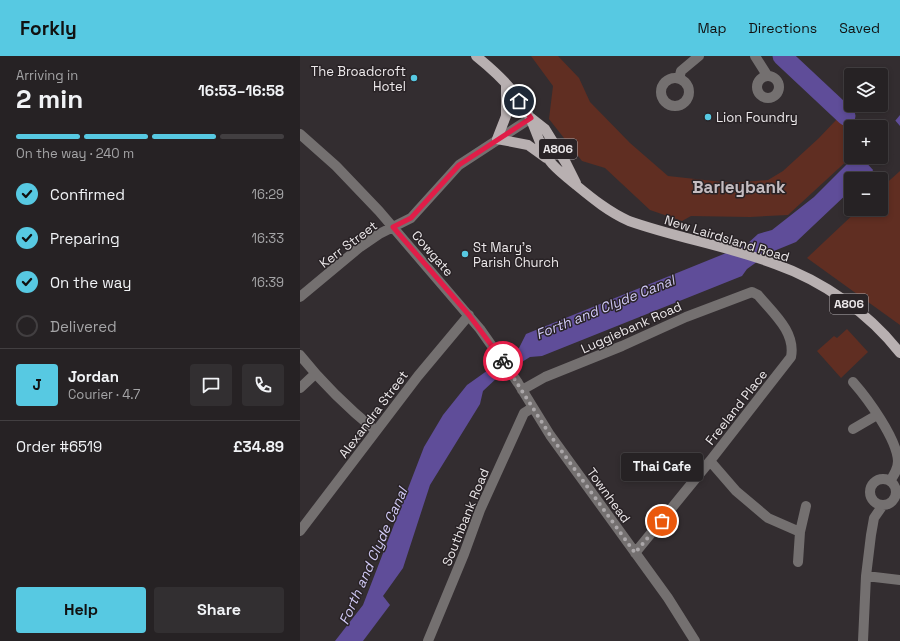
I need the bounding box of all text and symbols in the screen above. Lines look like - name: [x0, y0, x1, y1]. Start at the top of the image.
- text: Forkly: [20, 16, 77, 41]
- text: Map: [697, 19, 727, 37]
- text: Directions: [749, 19, 817, 37]
- text: Saved: [839, 19, 880, 37]
- place label: The Broadcroft Hotel: [311, 63, 406, 95]
- text: Arriving in: [16, 67, 78, 84]
- map controls: [844, 68, 888, 216]
- button: layers: [844, 68, 888, 112]
- marker: The Broadcroft Hotel: [409, 73, 419, 83]
- text: 16:53–16:58: [198, 81, 284, 100]
- text: 2 min: [16, 82, 83, 116]
- pin: [502, 84, 536, 118]
- icon: home: [508, 90, 530, 112]
- place label: Lion Foundry: [716, 109, 798, 126]
- marker: Lion Foundry: [703, 112, 713, 122]
- button: +: [844, 120, 888, 164]
- road number: A806: [539, 139, 577, 159]
- text: On the way · 240 m: [16, 145, 134, 162]
- button: −: [844, 172, 888, 216]
- district label: Barleybank: [692, 176, 786, 198]
- icon: check: [16, 183, 38, 205]
- text: Confirmed: [50, 185, 125, 204]
- text: 16:29: [252, 186, 284, 203]
- street label: New Lairdsland Road: [662, 211, 791, 266]
- street label: Kerr Street: [316, 217, 381, 272]
- icon: check: [16, 227, 38, 249]
- street label: Cowgate: [408, 227, 457, 280]
- text: Preparing: [50, 229, 120, 248]
- text: 16:33: [252, 230, 284, 247]
- place label: St Mary's Parish Church: [473, 239, 559, 271]
- marker: St Mary's Parish Church: [460, 249, 470, 259]
- water label: Forth and Clyde Canal: [533, 270, 679, 343]
- icon: check: [16, 271, 38, 293]
- text: On the way: [50, 273, 131, 292]
- text: 16:39: [252, 274, 284, 291]
- road number: A806: [830, 294, 868, 314]
- street label: Luggiebank Road: [578, 298, 684, 357]
- text: Delivered: [50, 317, 117, 336]
- courier: [483, 341, 523, 381]
- icon: bike: [492, 350, 514, 372]
- button: chat: [190, 364, 232, 406]
- button: phone: [242, 364, 284, 406]
- street label: Freeland Place: [702, 366, 771, 448]
- text: Jordan: [68, 367, 119, 386]
- street label: Alexandra Street: [335, 367, 412, 461]
- text: J: [32, 375, 42, 394]
- text: Courier · 4.7: [68, 386, 140, 403]
- text: Order #6519: [16, 437, 102, 456]
- text: £34.89: [233, 437, 284, 456]
- callout: Thai Cafe: [621, 453, 703, 481]
- text: Thai Cafe: [633, 458, 691, 475]
- street label: Townhead: [583, 464, 634, 526]
- street label: Southbank Road: [438, 466, 493, 569]
- water label: Forth and Clyde Canal: [335, 483, 412, 627]
- pin: [645, 504, 679, 538]
- icon: bag: [651, 510, 673, 532]
- button: Help: [16, 587, 146, 633]
- button: Share: [154, 587, 284, 633]

